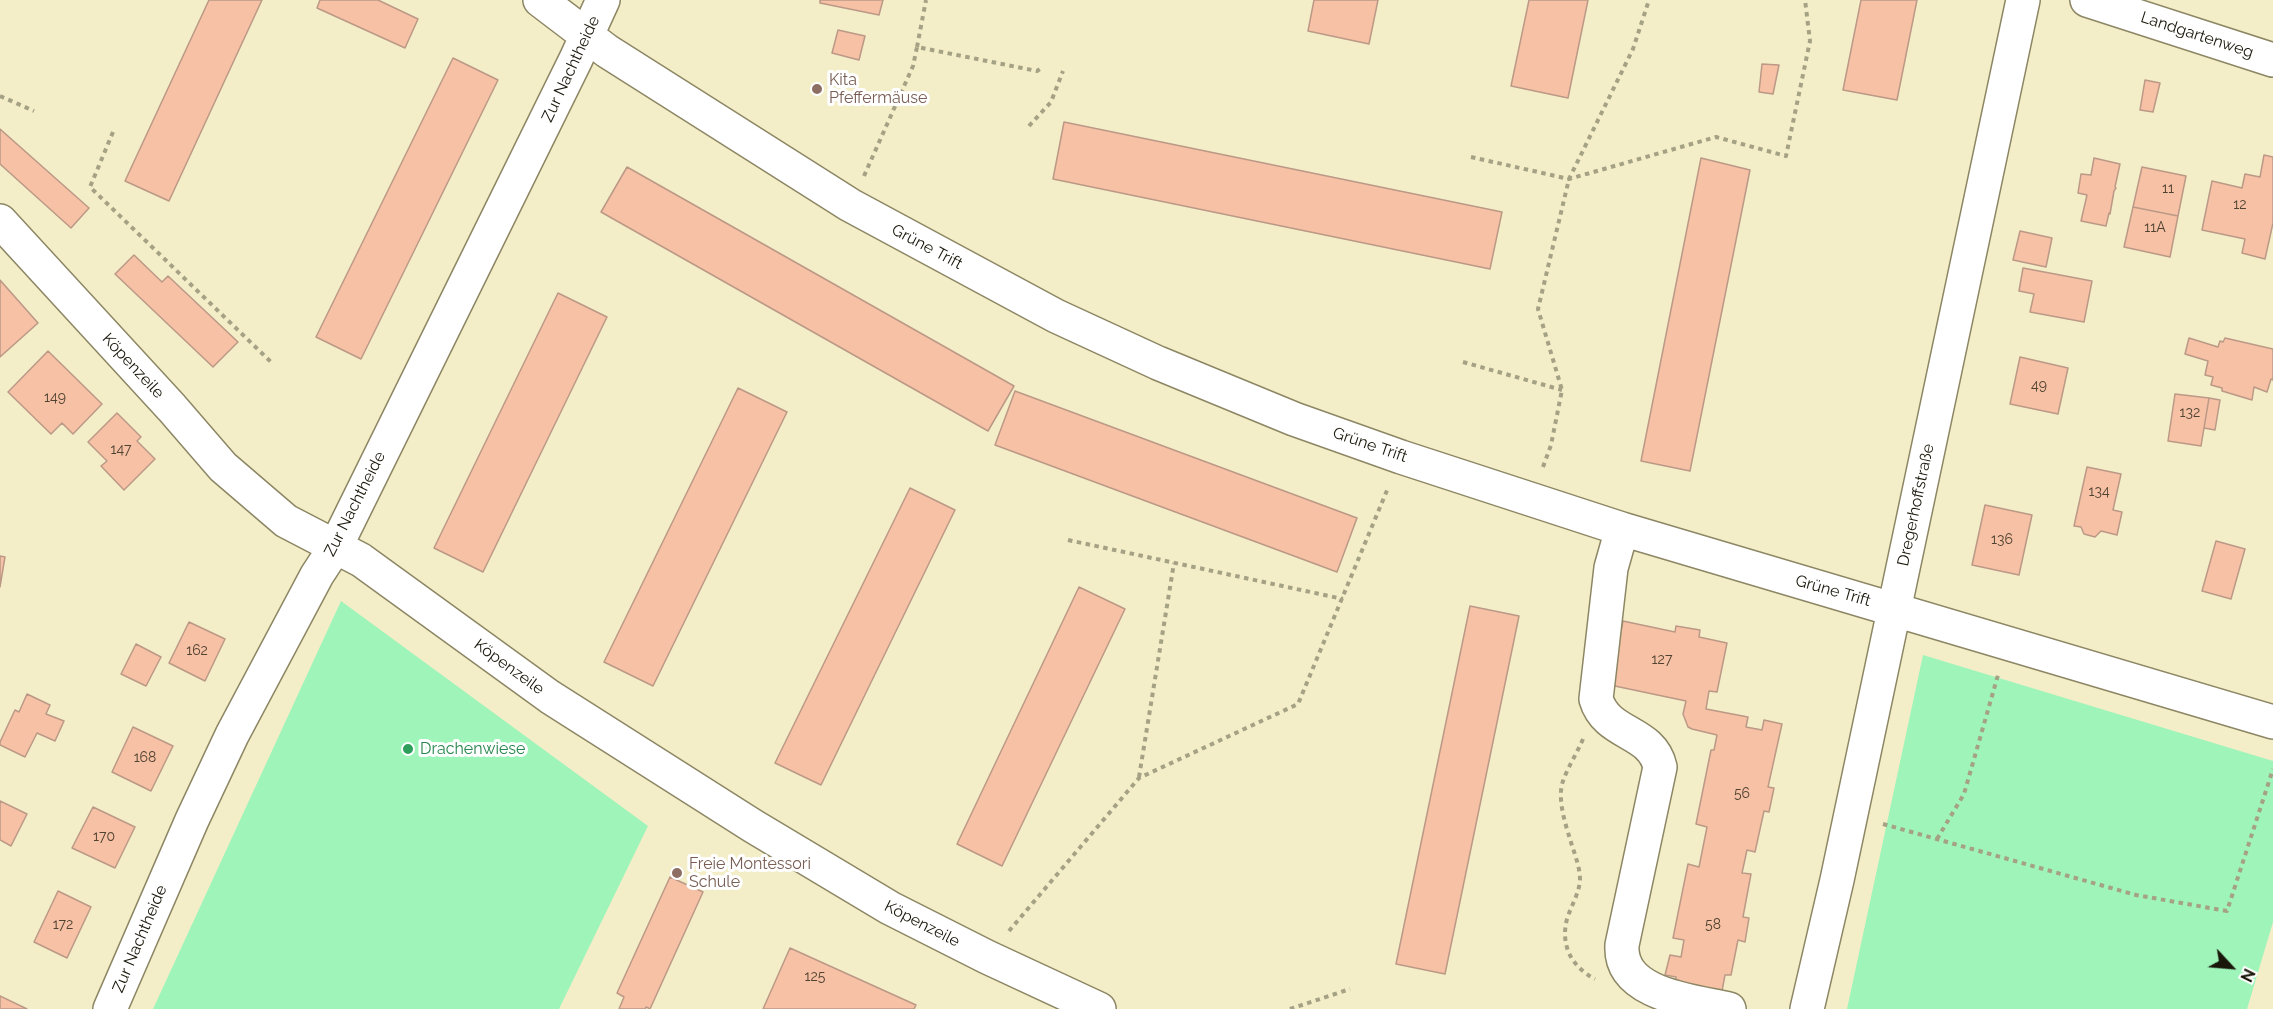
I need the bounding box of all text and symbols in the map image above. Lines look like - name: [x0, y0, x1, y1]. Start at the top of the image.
- street label: Landgartenweg: [2138, 8, 2256, 62]
- street label: Zur Nachtheide: [538, 13, 604, 125]
- place label: Kita Pfeffermäuse: [829, 70, 927, 108]
- marker: Kita Pfeffermäuse: [810, 82, 824, 96]
- house number: 11: [2162, 181, 2174, 197]
- house number: 12: [2233, 197, 2247, 213]
- street label: Grüne Trift: [888, 220, 966, 274]
- house number: 11A: [2144, 220, 2166, 236]
- street label: Köpenzeile: [98, 329, 168, 403]
- house number: 49: [2031, 378, 2047, 394]
- house number: 149: [44, 390, 66, 406]
- house number: 132: [2180, 405, 2200, 421]
- street label: Grüne Trift: [1330, 423, 1410, 467]
- house number: 147: [110, 442, 132, 458]
- street label: Dregerhoffstraße: [1894, 442, 1938, 568]
- street label: Zur Nachtheide: [320, 448, 390, 560]
- house number: 134: [2088, 484, 2110, 500]
- house number: 136: [1991, 532, 2013, 548]
- street label: Grüne Trift: [1793, 571, 1873, 611]
- street label: Köpenzeile: [470, 635, 548, 699]
- house number: 162: [186, 643, 208, 659]
- house number: 127: [1652, 652, 1672, 668]
- place label: Drachenwiese: [420, 739, 525, 759]
- marker: Drachenwiese: [401, 742, 415, 756]
- house number: 168: [134, 750, 156, 766]
- house number: 56: [1734, 786, 1750, 802]
- house number: 170: [93, 829, 115, 845]
- place label: Freie Montessori Schule: [689, 854, 811, 892]
- marker: Freie Montessori Schule: [670, 866, 684, 880]
- street label: Zur Nachtheide: [109, 882, 171, 996]
- street label: Köpenzeile: [881, 897, 963, 951]
- house number: 172: [53, 917, 73, 933]
- house number: 58: [1705, 917, 1721, 933]
- north arrow: [2201, 937, 2261, 997]
- text: N: [2236, 965, 2259, 985]
- house number: 125: [805, 969, 825, 985]

